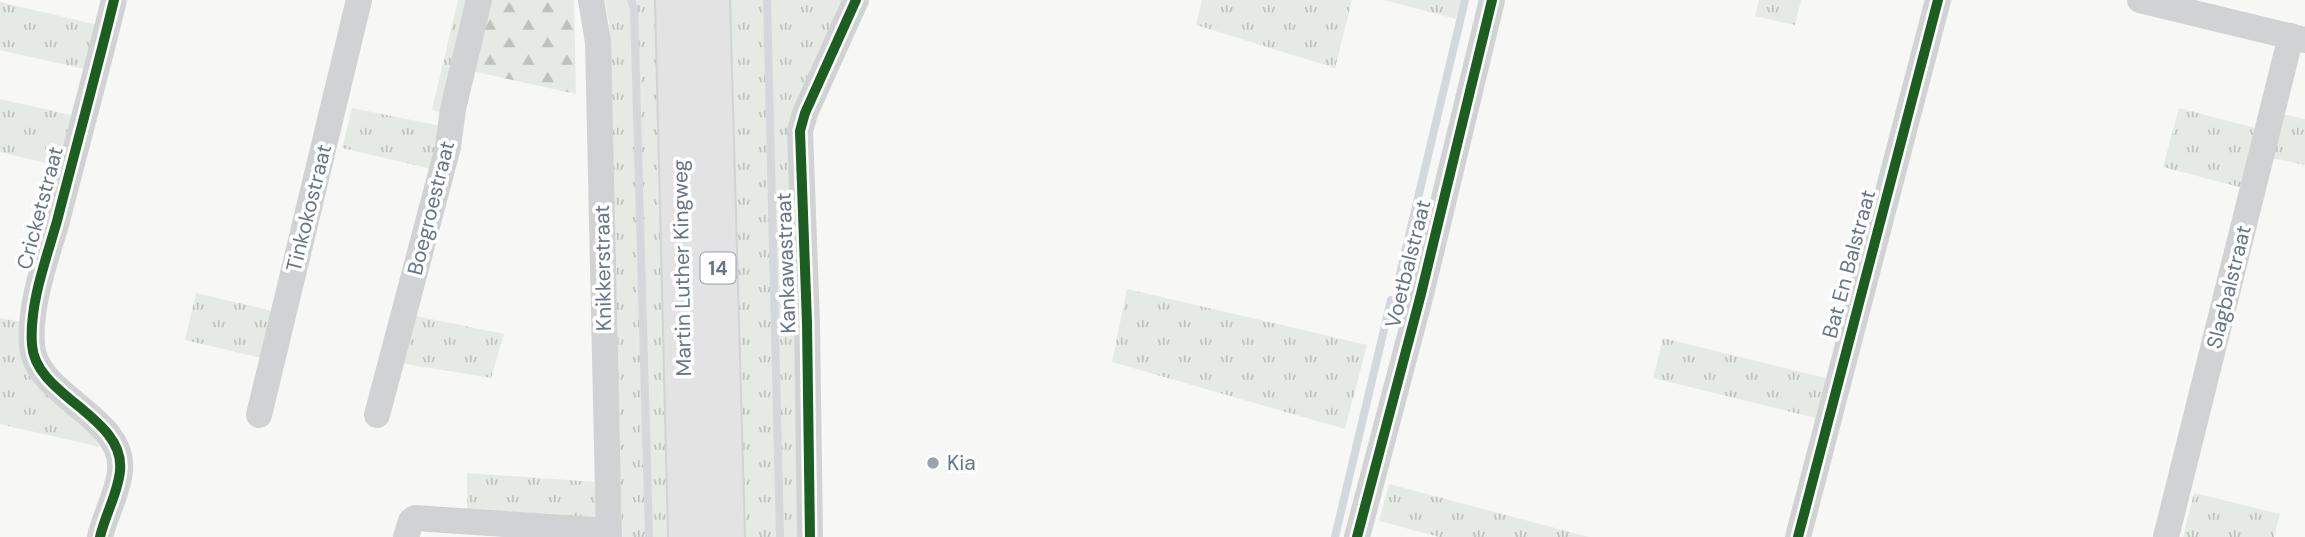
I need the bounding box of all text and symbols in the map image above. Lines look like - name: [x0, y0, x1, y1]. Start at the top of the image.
- street label: Boegroestraat: [401, 138, 461, 278]
- street label: Tinkokostraat: [280, 141, 338, 275]
- street label: Cricketstraat: [10, 143, 70, 273]
- street label: Martin Luther Kingweg: [666, 159, 698, 377]
- street label: Bat En Balstraat: [1816, 187, 1882, 341]
- street label: Kankawastraat: [770, 192, 802, 334]
- street label: Voetbalstraat: [1379, 197, 1437, 331]
- street label: Knikkerstraat: [588, 205, 618, 331]
- street label: Slagbalstraat: [2200, 222, 2258, 352]
- road number: 14: [700, 252, 736, 284]
- place label: Kia: [947, 449, 976, 477]
- marker: Kia: [925, 455, 941, 471]

